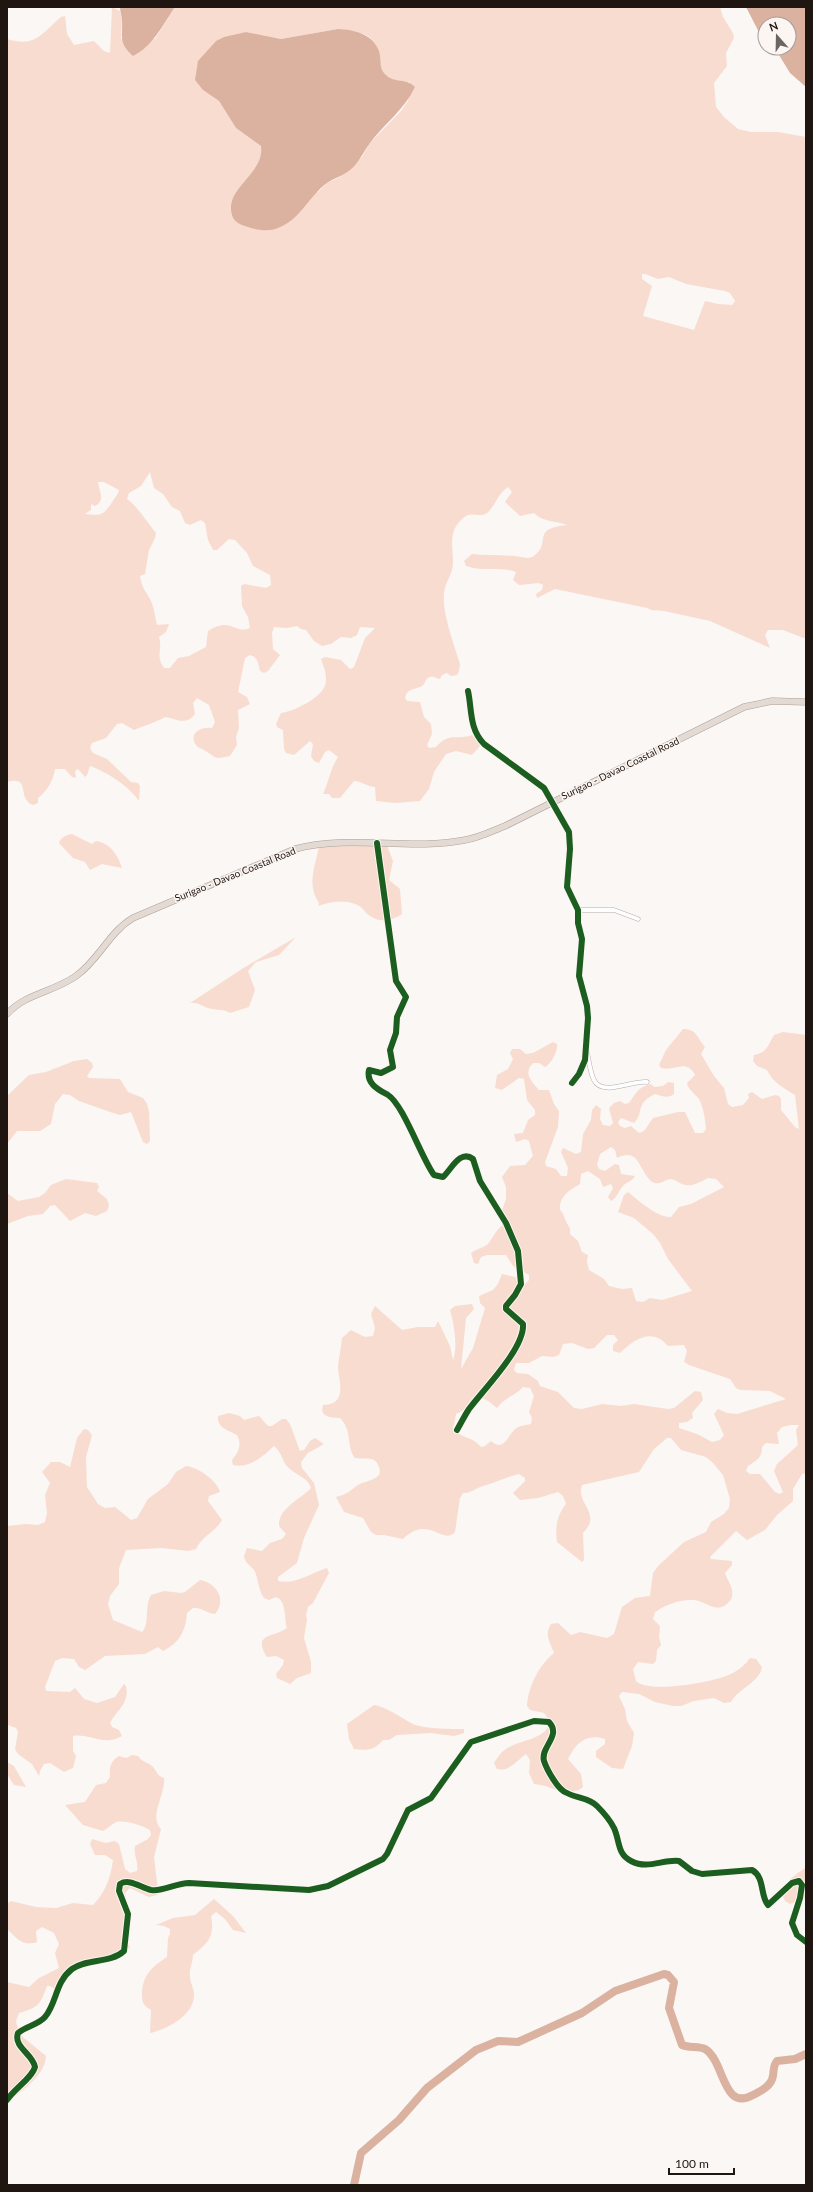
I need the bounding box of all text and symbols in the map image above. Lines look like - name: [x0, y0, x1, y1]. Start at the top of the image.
- north arrow: [757, 16, 797, 56]
- text: N: [767, 19, 780, 34]
- street label: Surigao - Davao Coastal Road: [559, 734, 681, 802]
- street label: Surigao - Davao Coastal Road: [173, 844, 297, 904]
- scale bar: [669, 2150, 734, 2176]
- text: 100 m: [675, 2156, 709, 2171]

